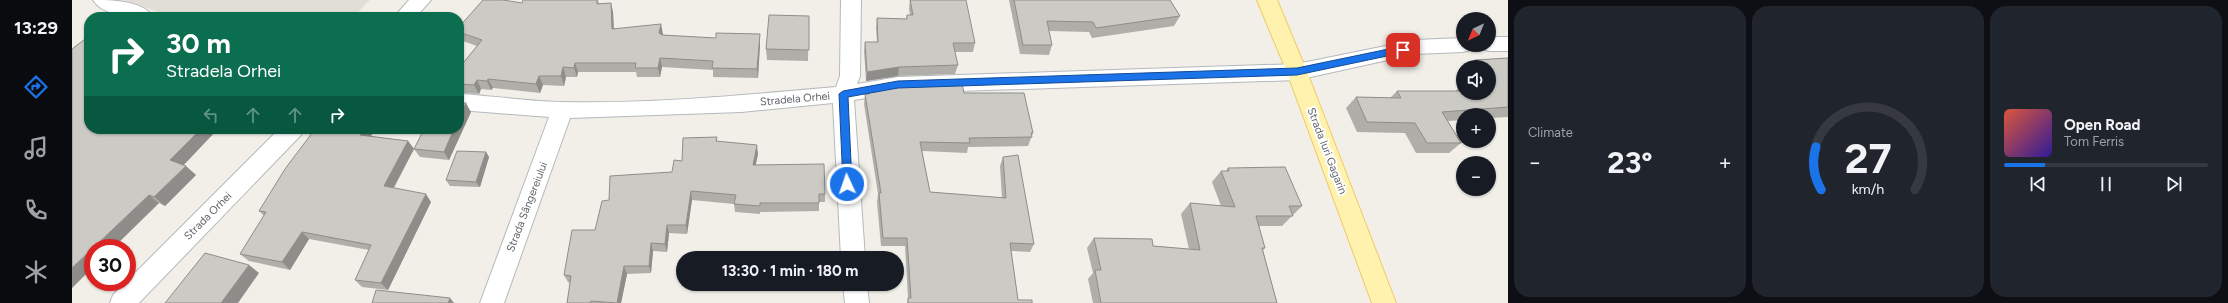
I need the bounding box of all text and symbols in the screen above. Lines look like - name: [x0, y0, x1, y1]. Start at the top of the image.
- north arrow: [1456, 12, 1496, 52]
- map controls: [1456, 12, 1496, 196]
- text: 13:29: [14, 17, 58, 39]
- text: 30 m: [166, 26, 231, 60]
- icon: right: [100, 28, 152, 80]
- pin: [1386, 33, 1420, 67]
- icon: arrive: [1392, 39, 1414, 61]
- text: Stradela Orhei: [166, 60, 281, 82]
- button: sound: [1456, 60, 1496, 100]
- icon: directions: [22, 73, 50, 101]
- street label: Stradela Orhei: [759, 89, 831, 109]
- icon: left: [200, 104, 222, 126]
- icon: ahead: [242, 104, 264, 126]
- icon: ahead: [284, 104, 306, 126]
- icon: right: [326, 104, 348, 126]
- street label: Strada Iuri Gagarin: [1305, 106, 1349, 196]
- button: +: [1456, 108, 1496, 148]
- text: Open Road: [2064, 116, 2141, 134]
- text: Climate: [1528, 125, 1573, 140]
- text: 27: [1844, 132, 1892, 182]
- icon: music: [22, 134, 50, 162]
- text: Tom Ferris: [2064, 134, 2124, 149]
- text: 23°: [1607, 144, 1653, 181]
- text: −: [1528, 149, 1542, 176]
- text: +: [1718, 149, 1732, 176]
- button: −: [1456, 156, 1496, 196]
- street label: Strada Sângereiului: [504, 160, 550, 254]
- position arrow: [826, 163, 868, 205]
- icon: previous: [2027, 173, 2049, 195]
- icon: pause: [2095, 173, 2117, 195]
- icon: next: [2163, 173, 2185, 195]
- text: km/h: [1852, 179, 1884, 197]
- street label: Strada Orhei: [181, 189, 235, 243]
- icon: phone: [22, 196, 50, 224]
- speed limit sign: 30: [84, 239, 136, 291]
- icon: climate: [22, 258, 50, 286]
- text: 13:30 · 1 min · 180 m: [722, 262, 858, 280]

